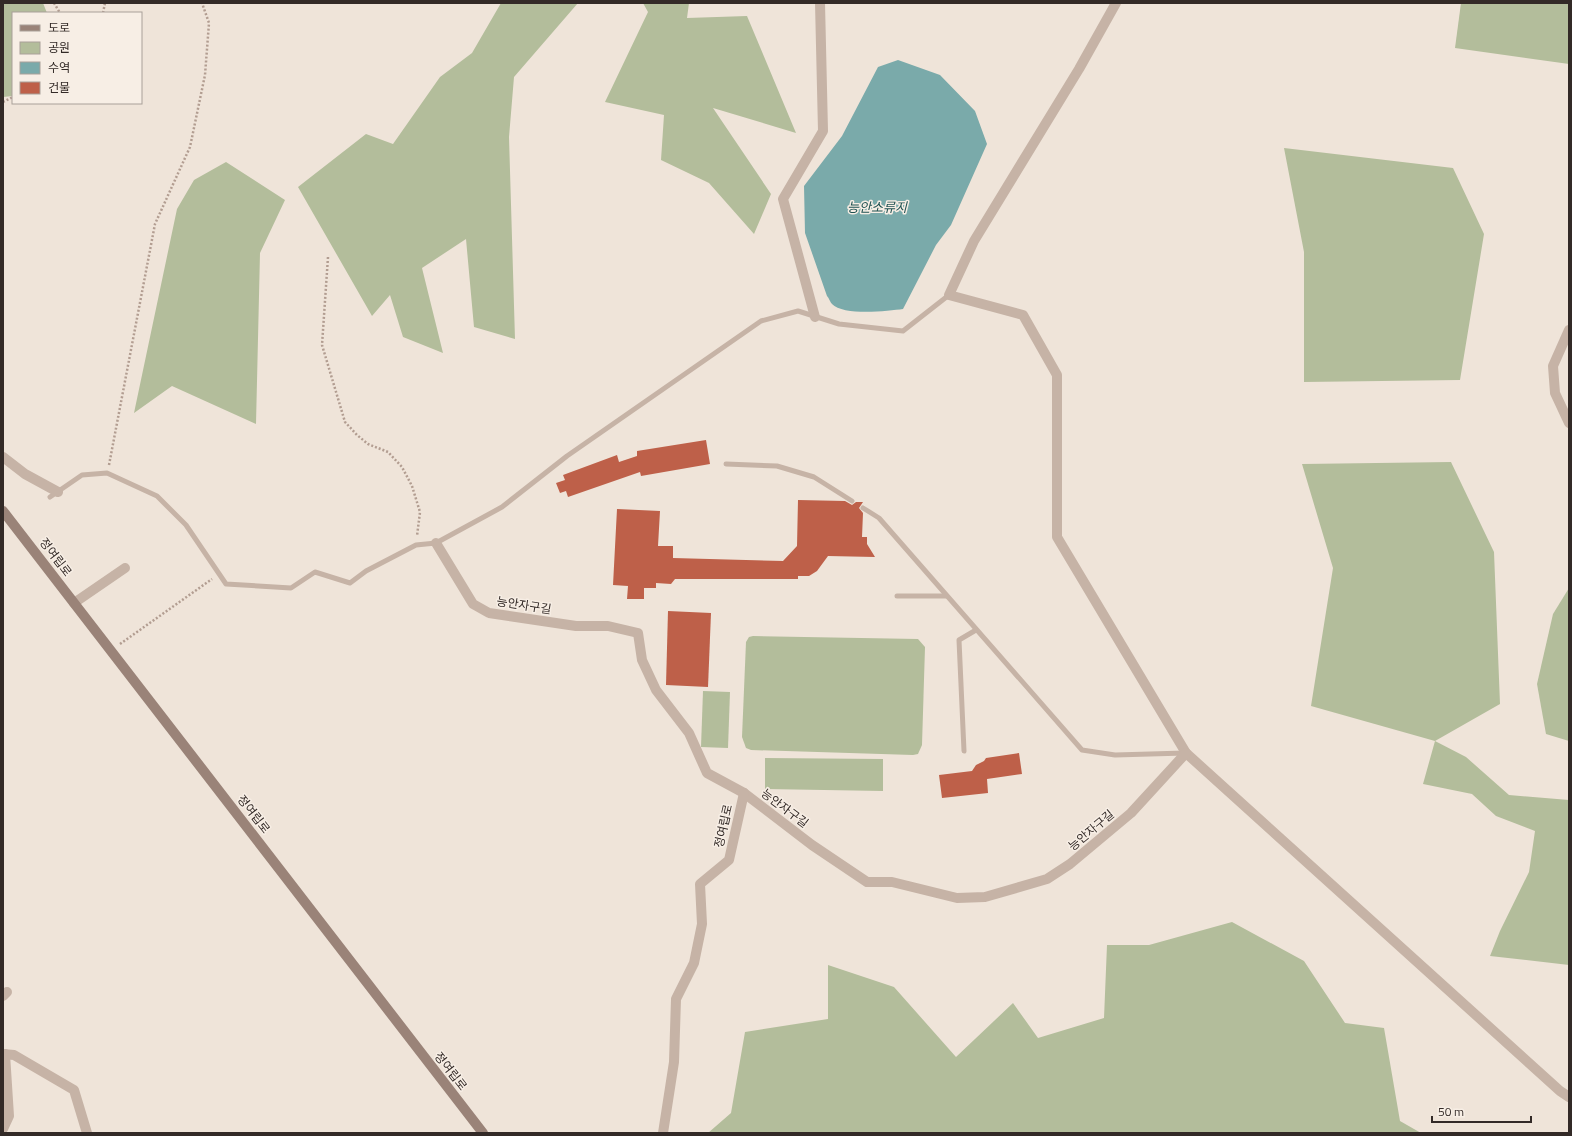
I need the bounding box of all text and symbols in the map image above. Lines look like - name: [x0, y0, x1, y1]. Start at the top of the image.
- legend: [12, 12, 142, 104]
- text: 도로: [48, 18, 70, 37]
- text: 공원: [48, 38, 70, 57]
- text: 수역: [48, 58, 70, 77]
- text: 건물: [48, 78, 70, 97]
- water label: 능안소류지: [847, 197, 908, 217]
- street label: 정여립로: [35, 534, 77, 580]
- street label: 능안자구길: [495, 591, 553, 619]
- street label: 능안자구길: [757, 784, 813, 832]
- street label: 정여립로: [233, 791, 275, 837]
- street label: 정여립로: [709, 802, 737, 850]
- street label: 능안자구길: [1064, 805, 1118, 855]
- street label: 정여립로: [430, 1048, 472, 1094]
- scale bar: [1432, 1098, 1531, 1124]
- text: 50 m: [1438, 1102, 1464, 1121]

